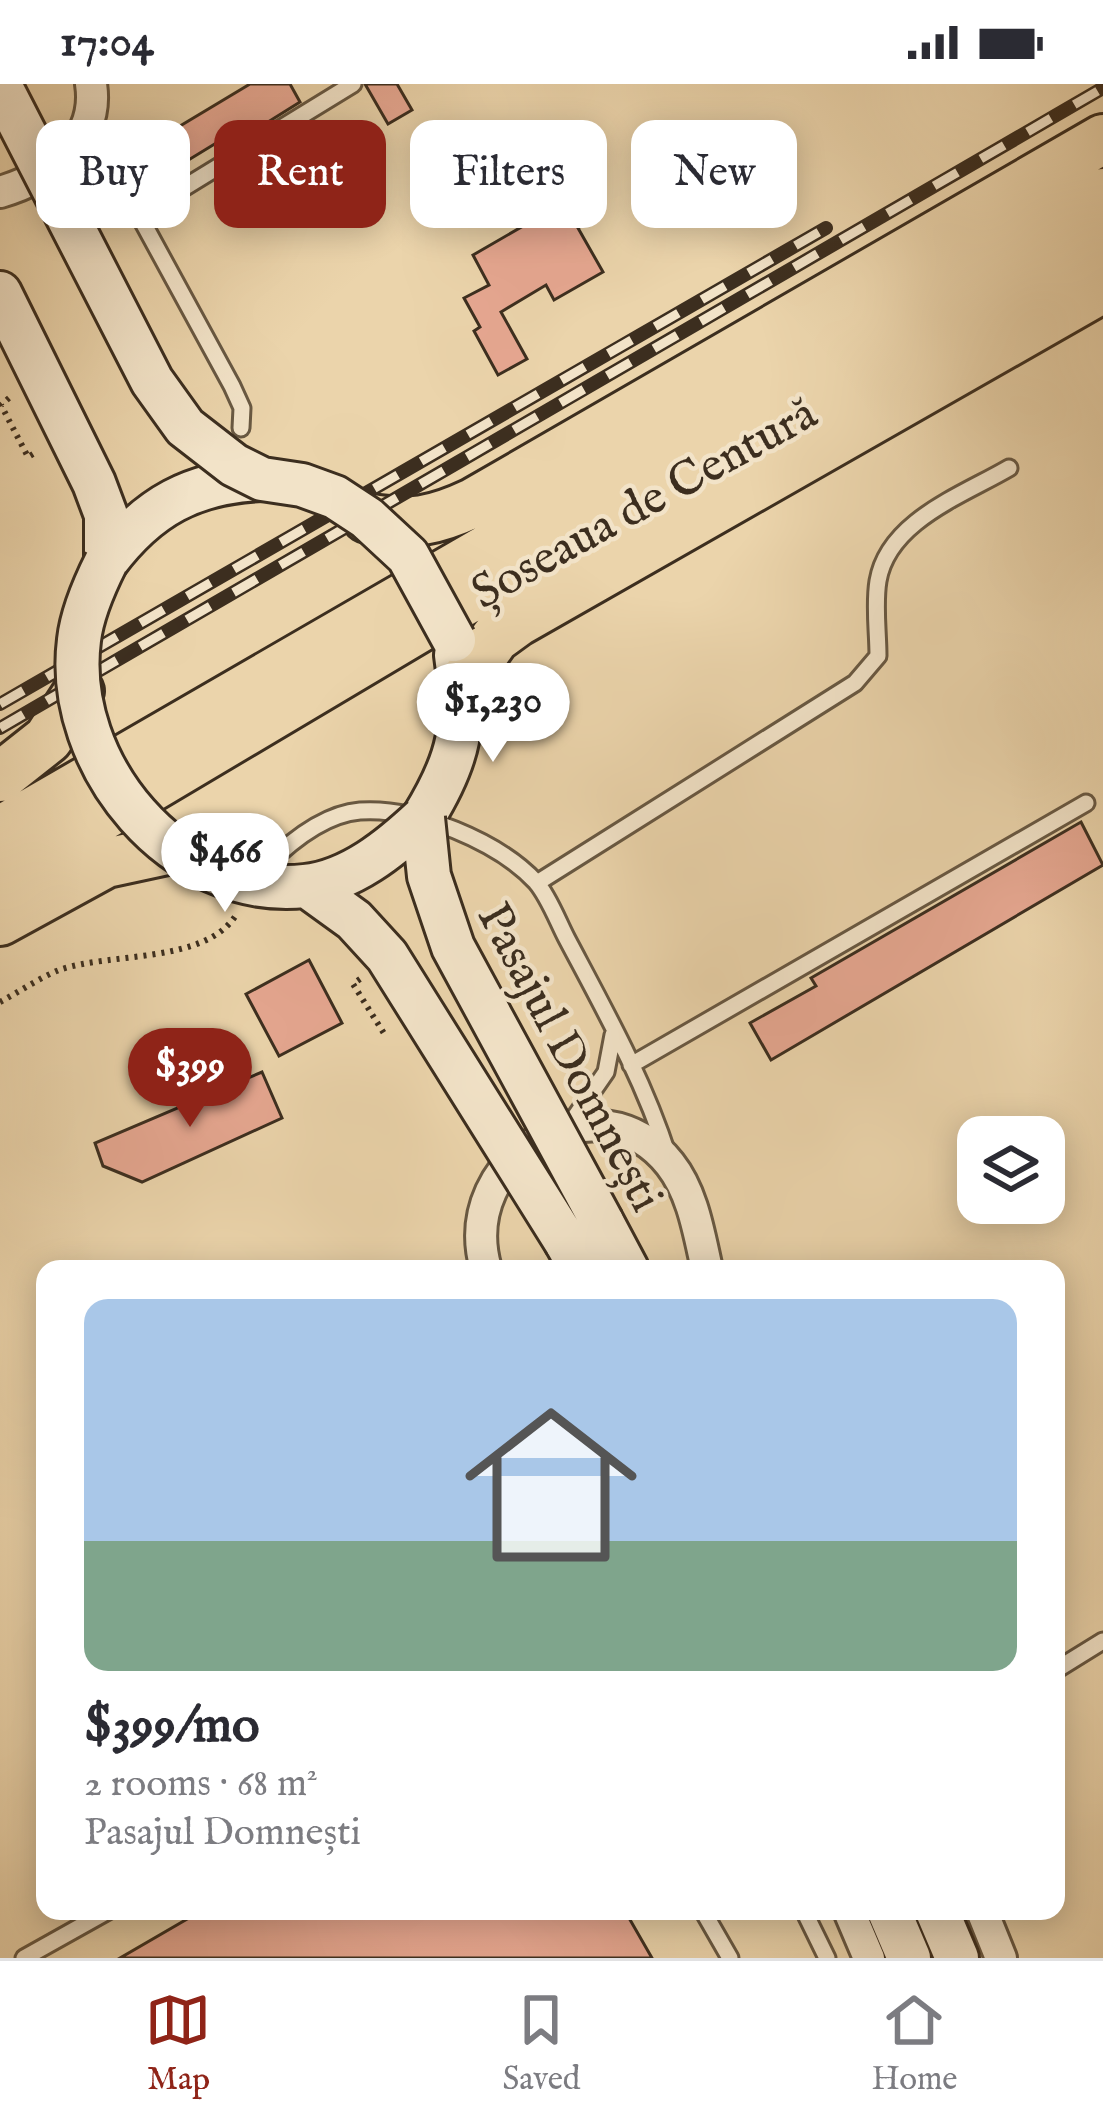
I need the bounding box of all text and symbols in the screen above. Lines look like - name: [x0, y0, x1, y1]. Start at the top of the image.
- text: 17:04: [60, 14, 154, 71]
- chip: Buy: [36, 120, 190, 228]
- chip: Rent: [214, 120, 386, 228]
- chip: Filters: [410, 120, 607, 228]
- chip: New: [631, 120, 797, 228]
- street label: Șoseaua de Centură: [462, 385, 828, 624]
- pin: $1,230: [395, 663, 591, 765]
- text: $1,230: [444, 677, 542, 726]
- pin: $466: [154, 813, 296, 915]
- text: $466: [188, 827, 262, 876]
- street label: Pasajul Domnești: [462, 893, 675, 1223]
- pin: $399: [119, 1028, 261, 1130]
- text: $399: [155, 1042, 225, 1091]
- map controls: [957, 1116, 1065, 1224]
- button: layers: [957, 1116, 1065, 1224]
- icon: home: [443, 1377, 659, 1593]
- text: $399/mo: [84, 1695, 259, 1760]
- text: 2 rooms · 68 m²: [84, 1760, 318, 1809]
- text: Pasajul Domnești: [84, 1809, 361, 1858]
- tab: Map: [145, 1987, 211, 2101]
- tab: Saved: [502, 1987, 580, 2101]
- tab: Home: [871, 1987, 958, 2101]

